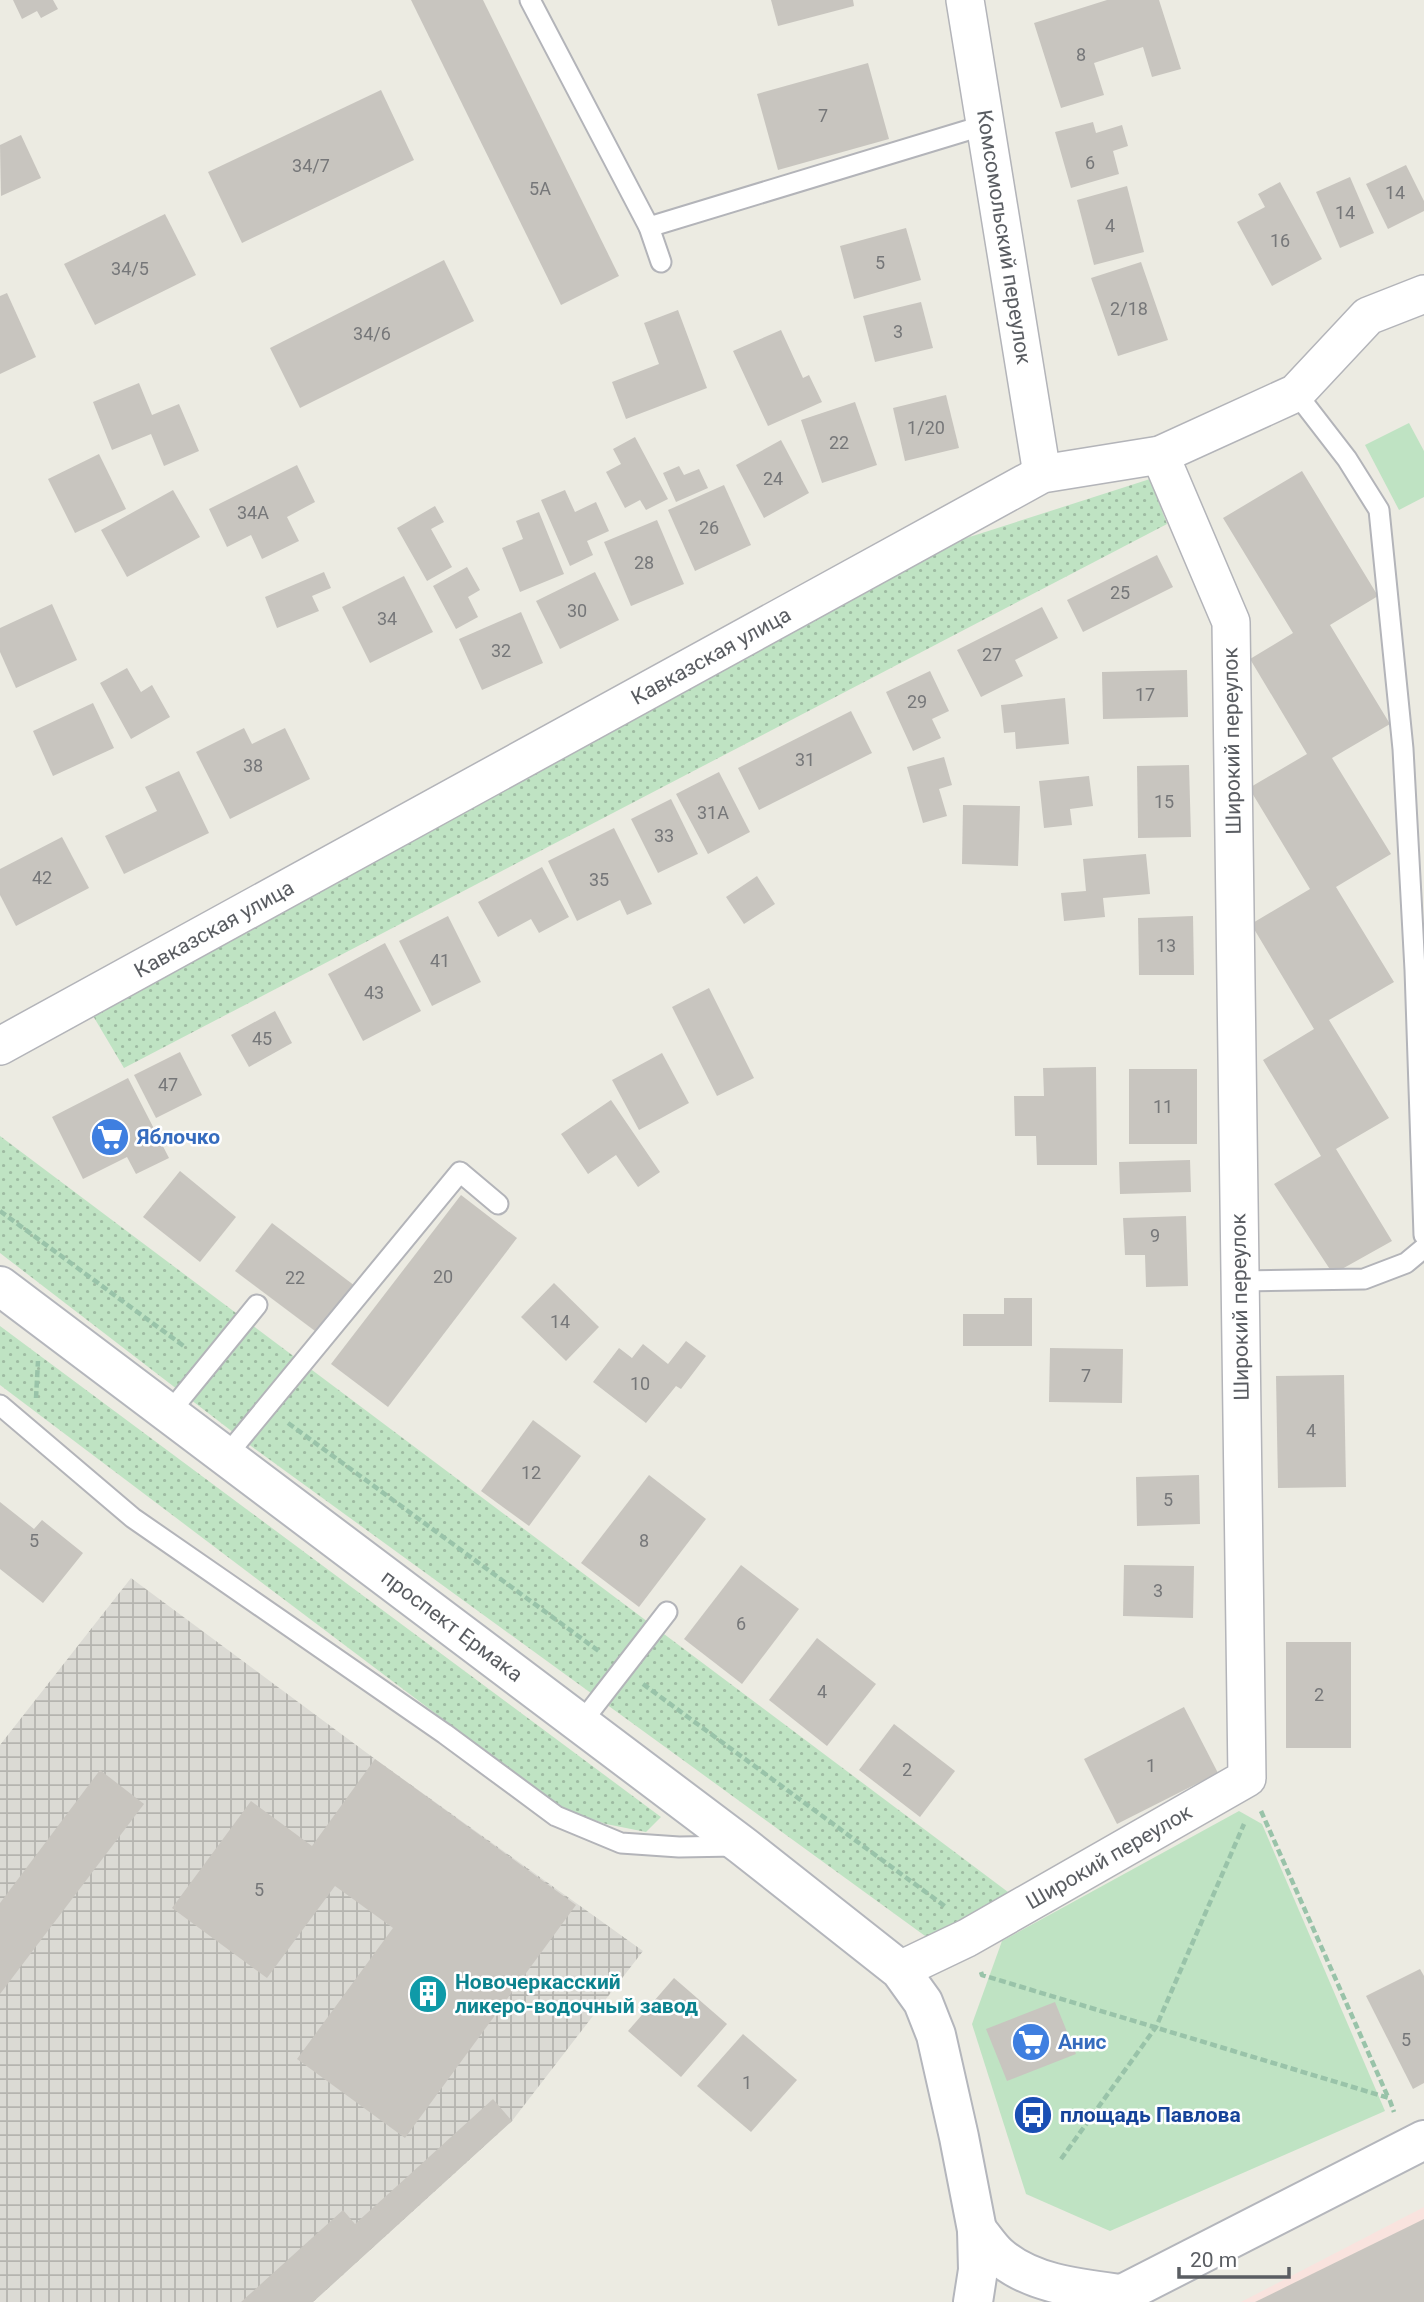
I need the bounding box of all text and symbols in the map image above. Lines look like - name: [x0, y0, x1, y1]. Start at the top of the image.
- house number: 8: [1076, 44, 1086, 65]
- house number: 7: [818, 105, 828, 126]
- street label: Комсомольский переулок: [972, 108, 1036, 367]
- house number: 6: [1085, 152, 1095, 173]
- house number: 34/7: [292, 155, 330, 176]
- house number: 5А: [529, 178, 551, 199]
- house number: 14: [1385, 182, 1405, 203]
- house number: 14: [1335, 202, 1355, 223]
- house number: 4: [1105, 215, 1115, 236]
- house number: 16: [1270, 230, 1290, 251]
- house number: 5: [875, 252, 885, 273]
- house number: 34/5: [111, 258, 149, 279]
- house number: 2/18: [1110, 298, 1148, 319]
- house number: 3: [893, 321, 903, 342]
- house number: 34/6: [353, 323, 391, 344]
- house number: 1/20: [907, 417, 945, 438]
- house number: 22: [829, 432, 849, 453]
- house number: 24: [763, 468, 783, 489]
- house number: 34А: [237, 502, 269, 523]
- house number: 26: [699, 517, 719, 538]
- house number: 28: [634, 552, 654, 573]
- house number: 25: [1110, 582, 1130, 603]
- house number: 30: [567, 600, 587, 621]
- street label: Кавказская улица: [627, 602, 795, 710]
- house number: 34: [377, 608, 397, 629]
- house number: 32: [491, 640, 511, 661]
- house number: 27: [982, 644, 1002, 665]
- street label: Широкий переулок: [1218, 646, 1246, 835]
- house number: 17: [1135, 684, 1155, 705]
- house number: 29: [907, 691, 927, 712]
- house number: 31: [795, 749, 815, 770]
- house number: 38: [243, 755, 263, 776]
- house number: 15: [1154, 791, 1174, 812]
- house number: 31А: [697, 802, 729, 823]
- house number: 33: [654, 825, 674, 846]
- house number: 42: [32, 867, 52, 888]
- house number: 35: [589, 869, 609, 890]
- street label: Кавказская улица: [130, 875, 298, 983]
- house number: 13: [1156, 935, 1176, 956]
- house number: 41: [430, 950, 450, 971]
- house number: 43: [364, 982, 384, 1003]
- house number: 45: [252, 1028, 272, 1049]
- house number: 47: [158, 1074, 178, 1095]
- house number: 11: [1153, 1096, 1173, 1117]
- supermarket icon: Яблочко: [89, 1116, 131, 1158]
- place label: Яблочко: [136, 1125, 220, 1149]
- street label: Широкий переулок: [1226, 1212, 1254, 1401]
- house number: 9: [1150, 1225, 1160, 1246]
- house number: 20: [433, 1266, 453, 1287]
- house number: 22: [285, 1267, 305, 1288]
- house number: 14: [550, 1311, 570, 1332]
- house number: 7: [1081, 1365, 1091, 1386]
- house number: 10: [630, 1373, 650, 1394]
- house number: 4: [1306, 1420, 1316, 1441]
- house number: 12: [521, 1462, 541, 1483]
- house number: 5: [1163, 1489, 1173, 1510]
- house number: 5: [29, 1530, 39, 1551]
- house number: 8: [639, 1530, 649, 1551]
- street label: проспект Ермака: [377, 1565, 527, 1687]
- house number: 3: [1153, 1580, 1163, 1601]
- house number: 6: [736, 1613, 746, 1634]
- house number: 4: [817, 1681, 827, 1702]
- house number: 2: [1314, 1684, 1324, 1705]
- house number: 1: [1146, 1755, 1156, 1776]
- house number: 2: [902, 1759, 912, 1780]
- street label: Широкий переулок: [1022, 1799, 1197, 1914]
- house number: 5: [254, 1879, 264, 1900]
- place label: Новочеркасский ликеро-водочный завод: [455, 1970, 698, 2018]
- building icon: Новочеркасский ликеро-водочный завод: [407, 1973, 449, 2015]
- supermarket icon: Анис: [1010, 2021, 1052, 2063]
- house number: 5: [1401, 2029, 1411, 2050]
- place label: Анис: [1058, 2030, 1107, 2054]
- house number: 1: [742, 2072, 752, 2093]
- bus stop icon: площадь Павлова: [1012, 2094, 1054, 2136]
- place label: площадь Павлова: [1060, 2103, 1241, 2127]
- scale bar: [1179, 2236, 1289, 2280]
- text: 20 m: [1190, 2248, 1237, 2272]

